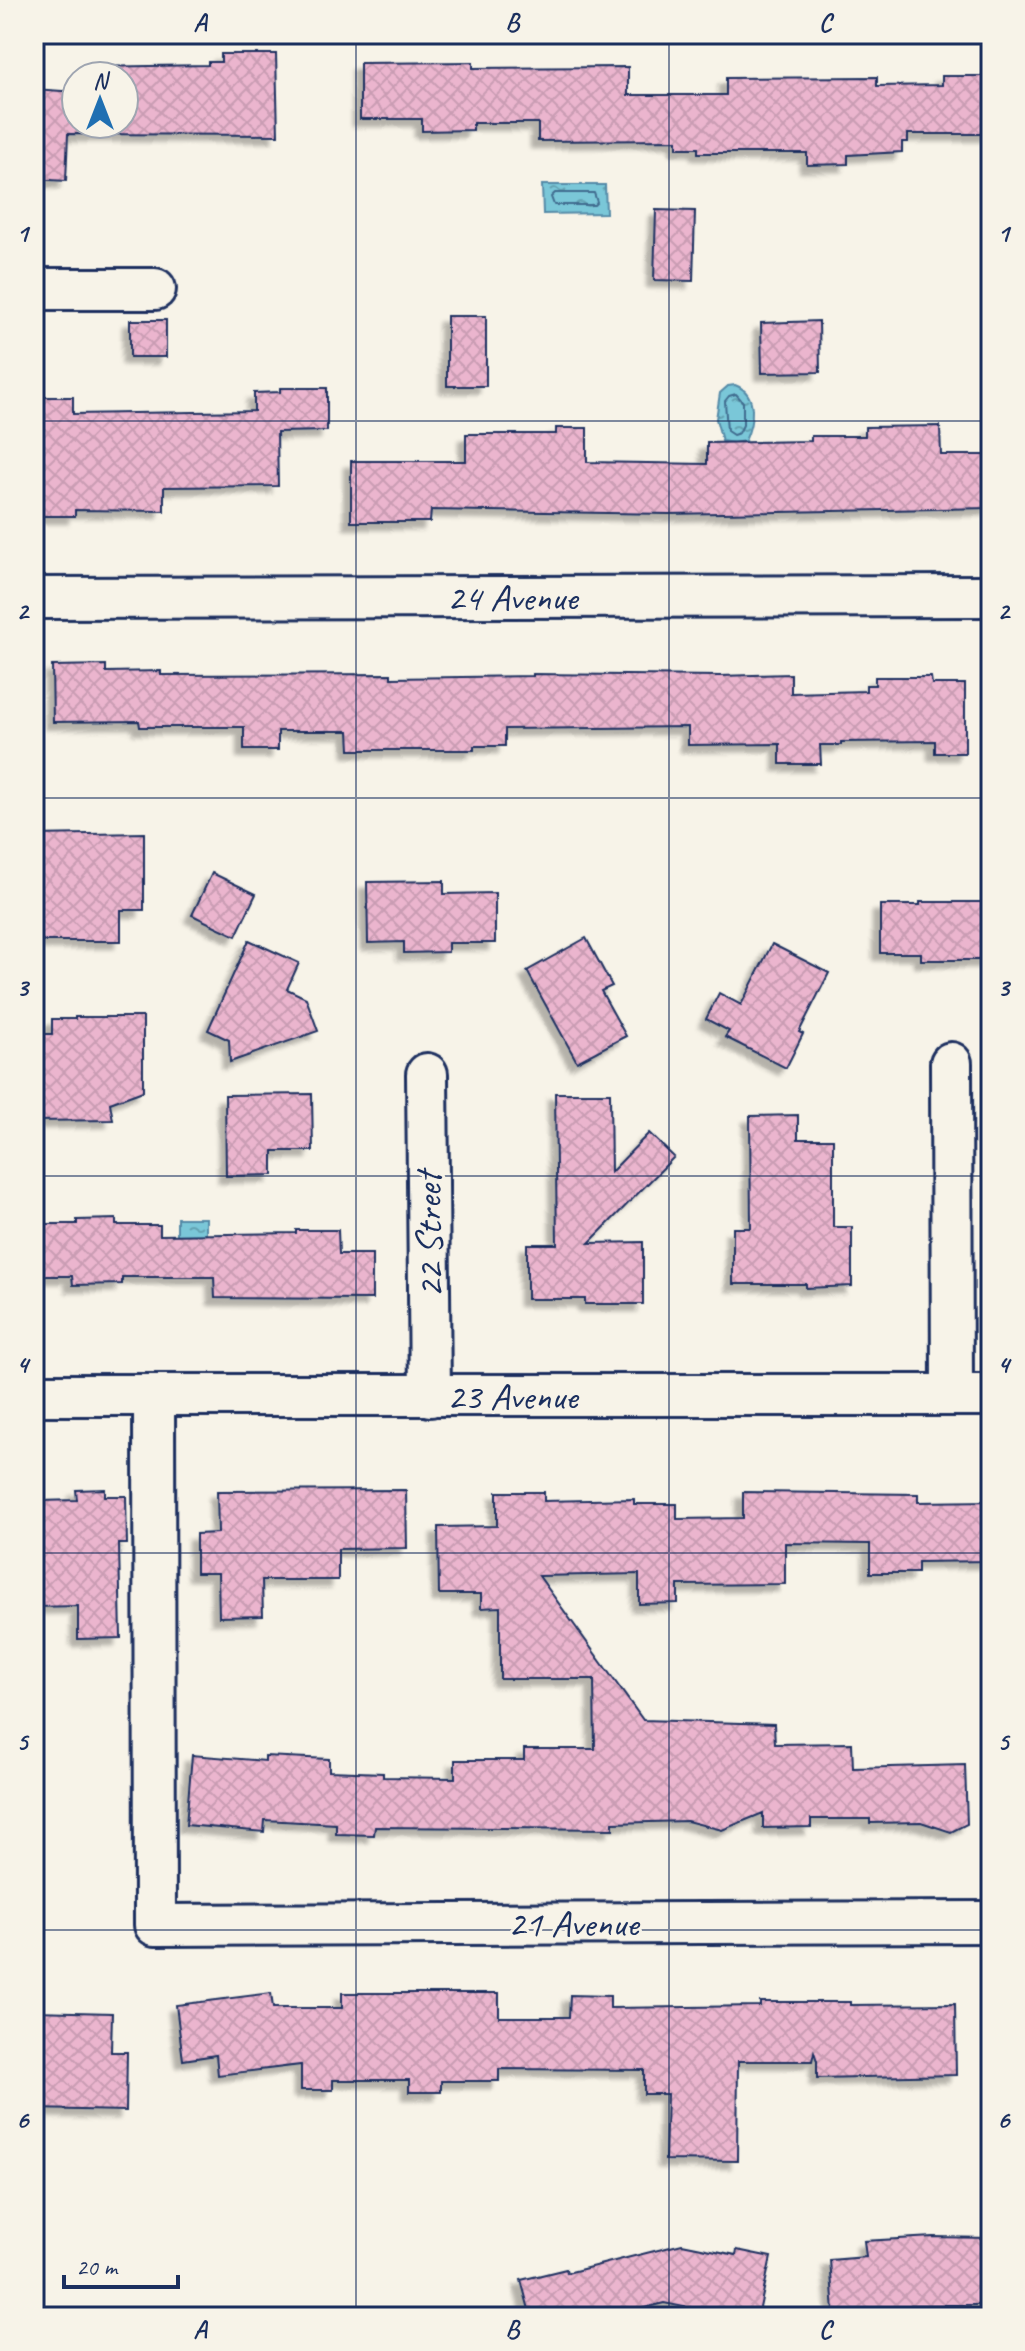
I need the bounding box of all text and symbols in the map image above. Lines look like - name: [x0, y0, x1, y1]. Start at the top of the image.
- text: A: [193, 6, 208, 39]
- text: B: [505, 6, 521, 39]
- text: C: [819, 6, 835, 39]
- north arrow: [60, 60, 140, 140]
- text: N: [93, 67, 110, 95]
- text: 1: [16, 217, 31, 250]
- text: 1: [997, 217, 1012, 250]
- street label: 24 Avenue: [447, 574, 580, 621]
- text: 2: [16, 594, 30, 627]
- text: 2: [997, 594, 1011, 627]
- text: 3: [16, 971, 30, 1004]
- text: 3: [997, 971, 1011, 1004]
- street label: 22 Street: [404, 1166, 454, 1298]
- text: 4: [16, 1348, 31, 1381]
- text: 4: [997, 1348, 1012, 1381]
- street label: 23 Avenue: [447, 1373, 580, 1420]
- text: 5: [16, 1725, 30, 1758]
- text: 5: [997, 1725, 1011, 1758]
- street label: 21 Avenue: [508, 1900, 641, 1947]
- text: 6: [16, 2103, 30, 2136]
- text: 6: [997, 2103, 1011, 2136]
- scale bar: [64, 2239, 178, 2289]
- text: 20 m: [76, 2252, 119, 2282]
- text: A: [193, 2313, 208, 2346]
- text: B: [505, 2313, 521, 2346]
- text: C: [819, 2313, 835, 2346]

